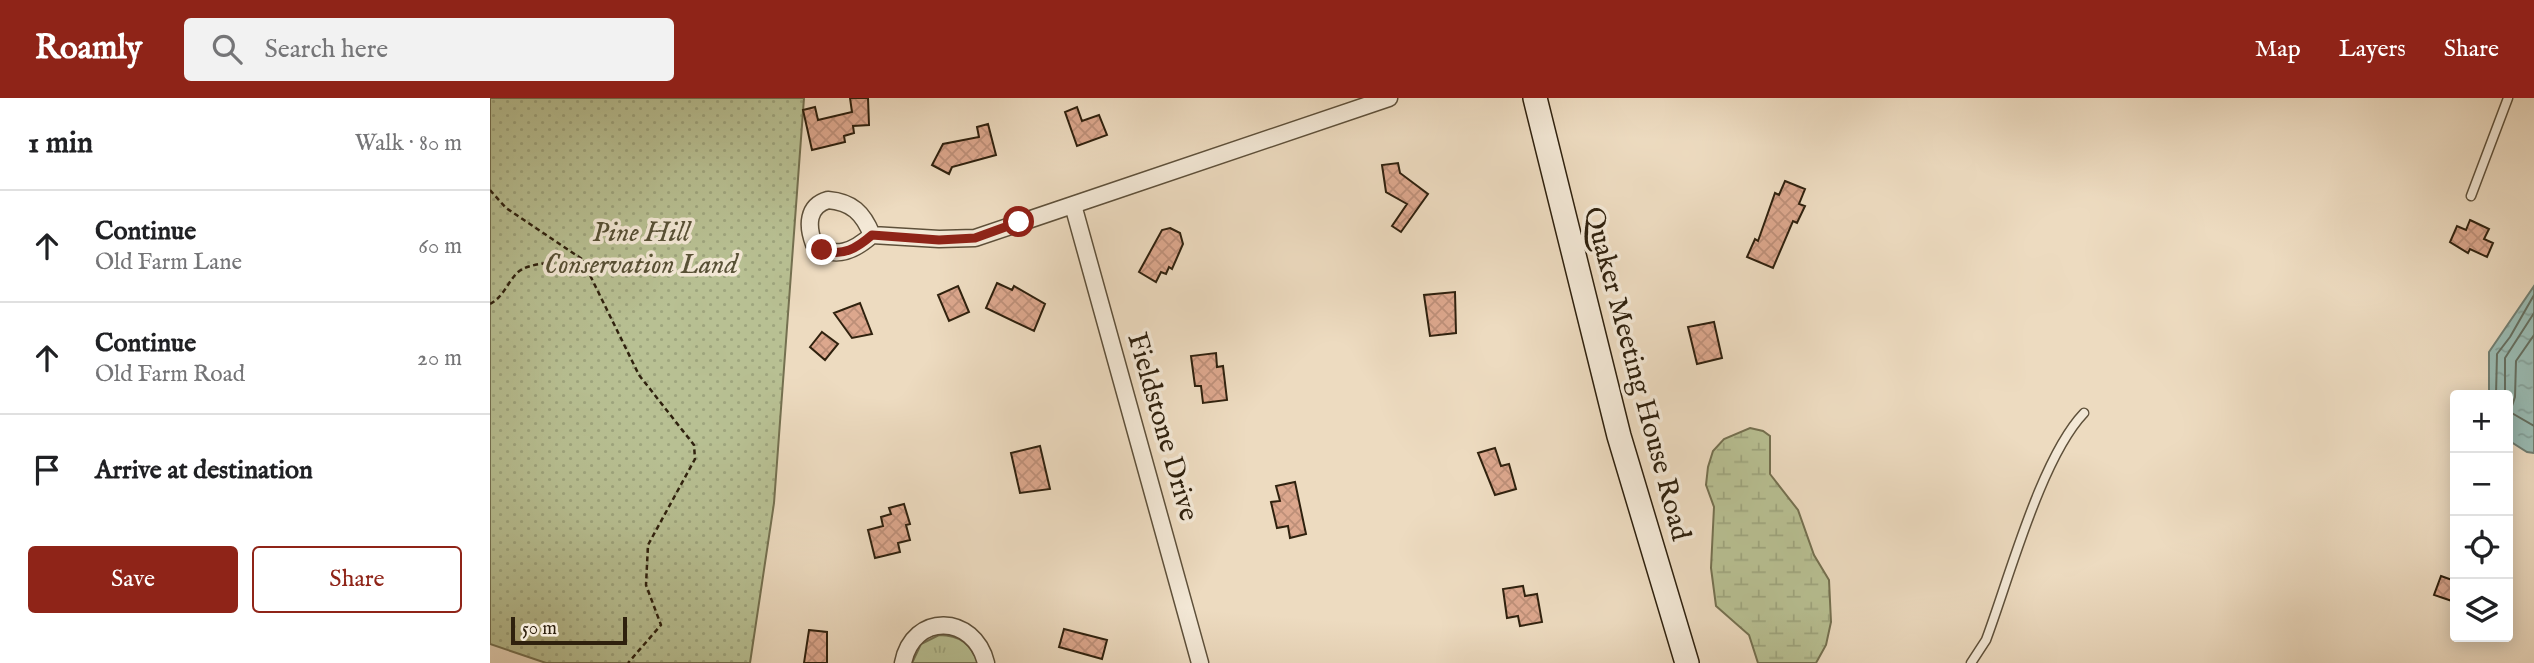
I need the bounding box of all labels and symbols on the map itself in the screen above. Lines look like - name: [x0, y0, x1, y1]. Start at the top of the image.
- street label: Quaker Meeting House Road: [1575, 203, 1697, 545]
- route start: [1003, 206, 1034, 237]
- park label: Pine Hill Conservation Land: [544, 216, 739, 283]
- route end: [806, 234, 837, 265]
- street label: Fieldstone Drive: [1118, 329, 1206, 525]
- scale bar: [511, 614, 626, 646]

